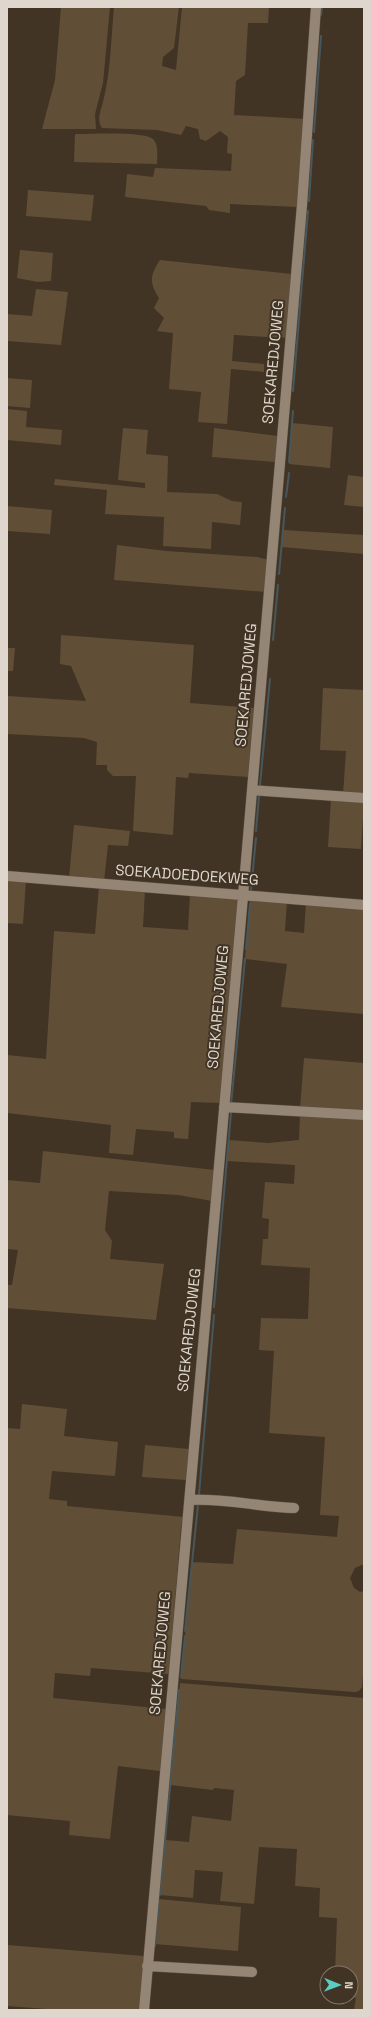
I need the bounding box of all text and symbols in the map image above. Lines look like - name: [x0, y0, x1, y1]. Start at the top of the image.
- street label: SOEKAREDJOWEG: [258, 299, 287, 425]
- street label: SOEKAREDJOWEG: [231, 622, 260, 748]
- street label: SOEKADOEDOEKWEG: [115, 860, 259, 889]
- street label: SOEKAREDJOWEG: [203, 944, 232, 1070]
- street label: SOEKAREDJOWEG: [173, 1267, 204, 1393]
- street label: SOEKAREDJOWEG: [145, 1590, 174, 1716]
- north arrow: [319, 1965, 359, 2005]
- text: N: [342, 1981, 356, 1989]

